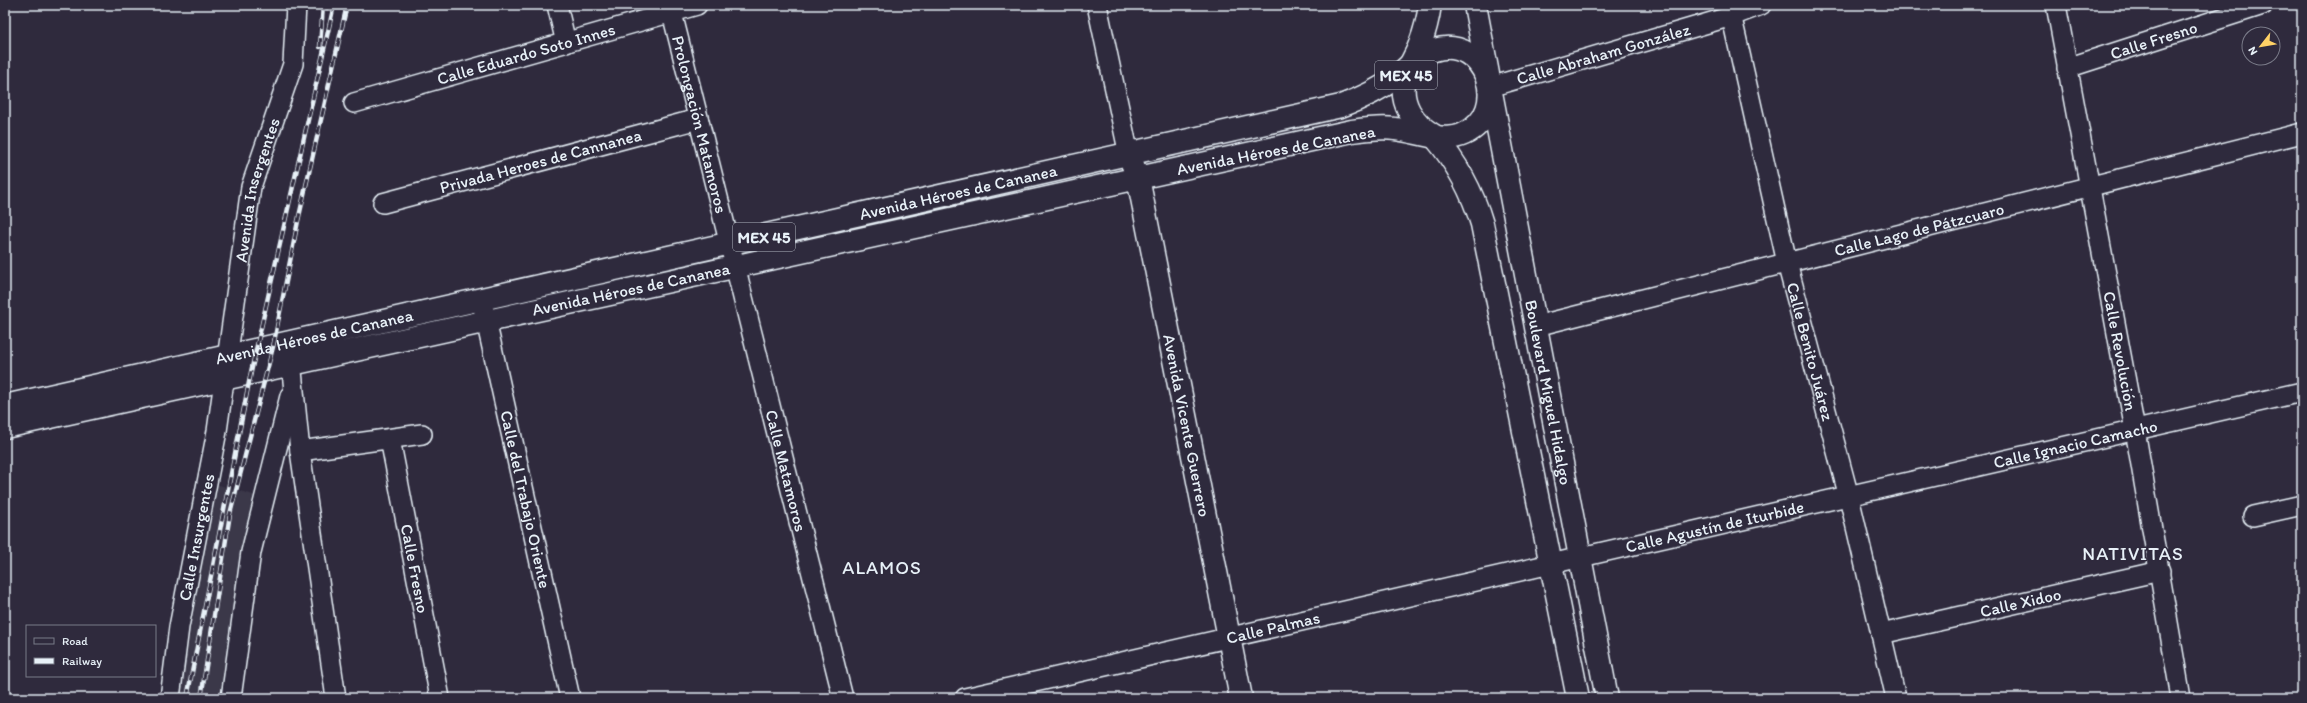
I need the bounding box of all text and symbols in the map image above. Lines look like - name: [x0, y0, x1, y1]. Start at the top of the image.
- street label: Calle Fresno: [2108, 17, 2200, 64]
- street label: Calle Eduardo Soto Innes: [435, 19, 618, 89]
- street label: Calle Abraham González: [1514, 19, 1692, 89]
- north arrow: [2241, 26, 2281, 66]
- street label: Prolongación Matamoros: [668, 33, 732, 215]
- text: N: [2245, 44, 2260, 57]
- road number: MEX 45: [1375, 61, 1437, 89]
- street label: Avenida Insergentes: [231, 115, 284, 263]
- street label: Avenida Héroes de Cananea: [1175, 121, 1377, 179]
- street label: Privada Heroes de Cannanea: [437, 125, 644, 197]
- street label: Avenida Héroes de Cananea: [858, 160, 1059, 224]
- street label: Calle Lago de Pátzcuaro: [1832, 198, 2006, 260]
- road number: MEX 45: [733, 223, 795, 251]
- street label: Avenida Héroes de Cananea: [530, 258, 732, 320]
- street label: Calle Benito Juárez: [1783, 280, 1838, 423]
- street label: Calle Revolución: [2099, 290, 2141, 413]
- street label: Boulevard Miguel Hidalgo: [1521, 298, 1576, 487]
- street label: Avenida Héroes de Cananea: [214, 305, 415, 368]
- street label: Avenida Vicente Guerrero: [1159, 332, 1215, 519]
- street label: Calle del Trabajo Oriente: [496, 408, 555, 590]
- street label: Calle Matamoros: [761, 408, 811, 534]
- street label: Calle Ignacio Camacho: [1991, 415, 2159, 472]
- street label: Calle Insurgentes: [174, 472, 219, 603]
- street label: Calle Agustín de Iturbide: [1623, 496, 1806, 557]
- street label: Calle Fresno: [397, 522, 433, 615]
- district label: NATIVITAS: [2082, 542, 2184, 565]
- district label: ALAMOS: [842, 556, 922, 579]
- street label: Calle Xidoo: [1978, 584, 2063, 621]
- street label: Calle Palmas: [1224, 607, 1322, 648]
- legend: [26, 625, 156, 677]
- text: Road: [62, 634, 88, 648]
- text: Railway: [62, 654, 102, 668]

